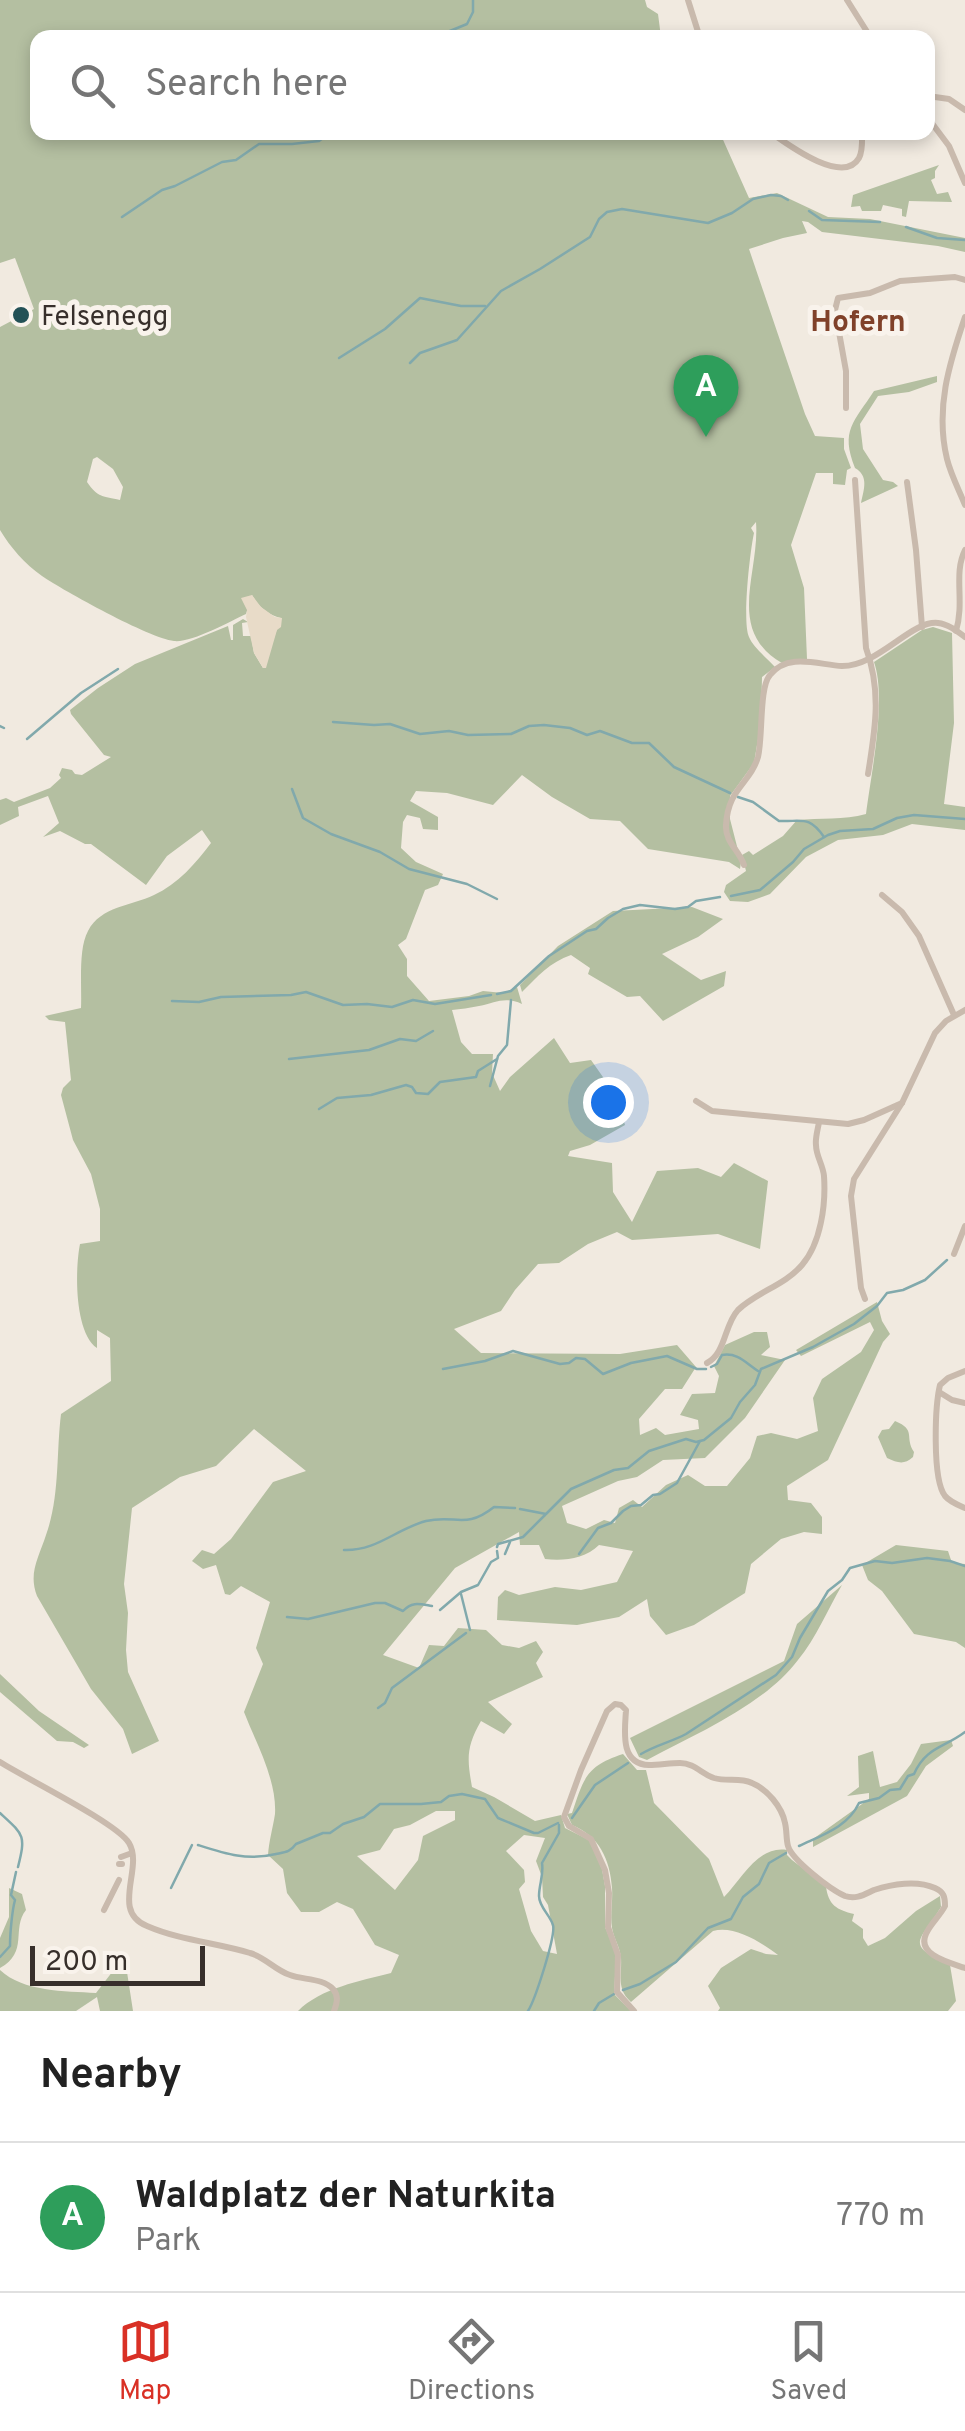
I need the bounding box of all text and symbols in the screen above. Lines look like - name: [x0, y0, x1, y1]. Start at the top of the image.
- search box: [30, 30, 935, 140]
- icon: search: [65, 58, 120, 113]
- text: Search here: [145, 61, 348, 110]
- place label: Felsenegg: [41, 300, 168, 336]
- marker: Felsenegg: [10, 304, 32, 326]
- district label: Hofern: [810, 305, 906, 342]
- pin: A: [674, 354, 738, 437]
- your location: [583, 1077, 634, 1128]
- scale bar: [30, 1941, 205, 1986]
- text: 200 m: [45, 1945, 128, 1981]
- text: Nearby: [40, 2050, 182, 2103]
- text: Waldplatz der Naturkita: [135, 2173, 556, 2222]
- text: A: [61, 2197, 84, 2237]
- text: 770 m: [836, 2197, 925, 2237]
- text: Park: [135, 2222, 201, 2262]
- tab: Map: [118, 2314, 173, 2410]
- tab: Directions: [408, 2314, 535, 2410]
- tab: Saved: [770, 2314, 847, 2410]

